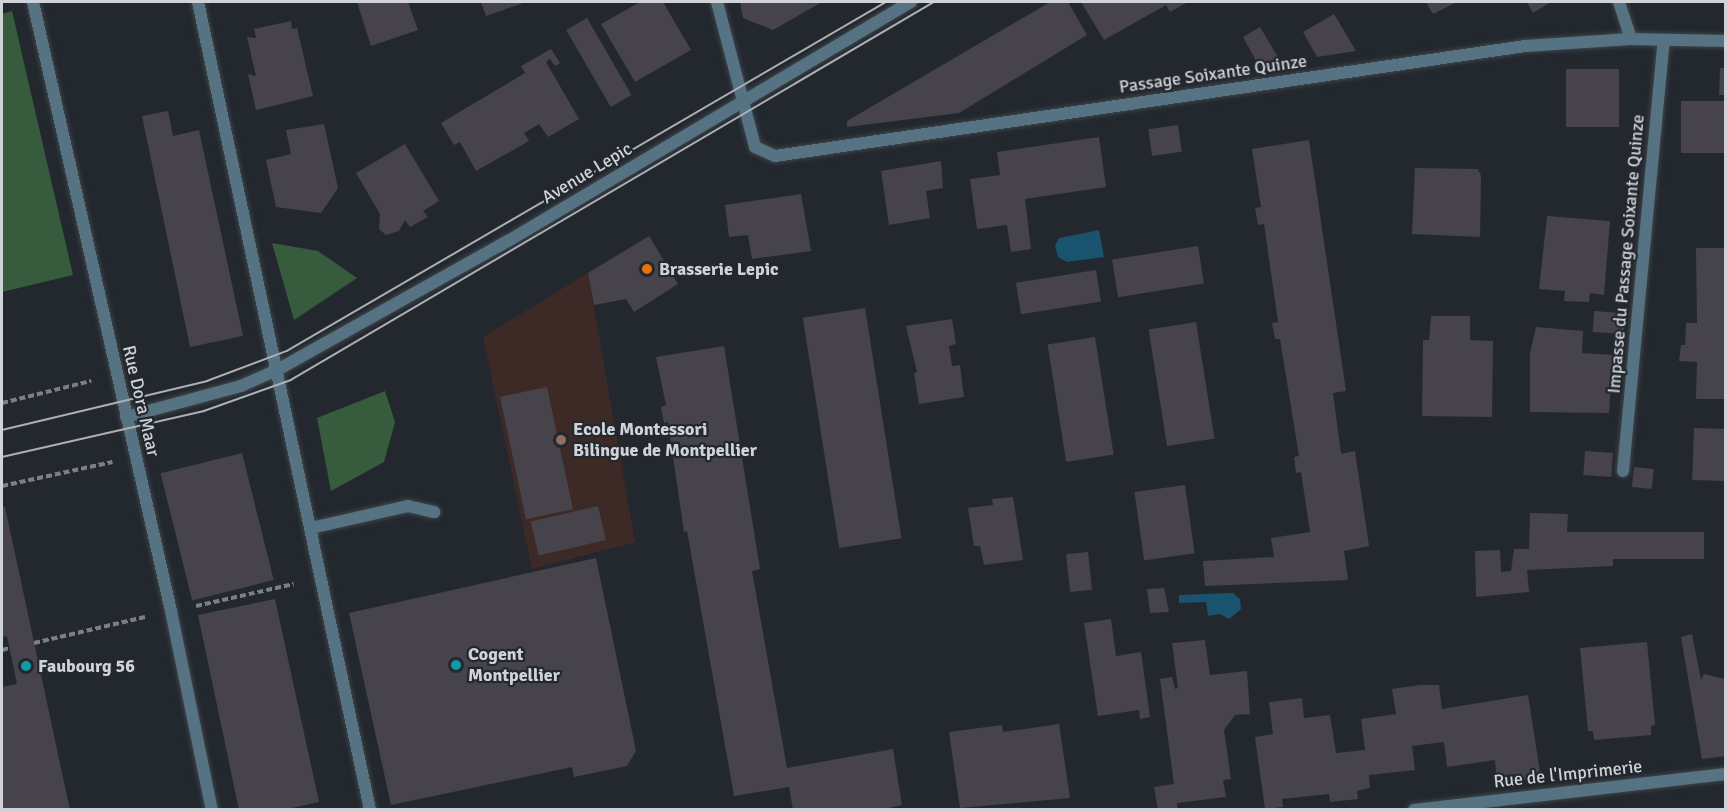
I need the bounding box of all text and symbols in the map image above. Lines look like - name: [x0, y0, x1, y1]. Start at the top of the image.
- street label: Passage Soixante Quinze: [1118, 50, 1308, 98]
- street label: Impasse du Passage Soixante Quinze: [1603, 114, 1649, 394]
- street label: Avenue Lepic: [538, 138, 636, 208]
- place label: Brasserie Lepic: [659, 258, 779, 280]
- marker: Brasserie Lepic: [640, 262, 654, 276]
- street label: Rue Dora Maar: [118, 343, 164, 459]
- place label: Ecole Montessori Bilingue de Montpellier: [573, 419, 757, 462]
- marker: Ecole Montessori Bilingue de Montpellier: [554, 433, 568, 447]
- place label: Cogent Montpellier: [468, 644, 560, 686]
- place label: Faubourg 56: [38, 655, 135, 677]
- marker: Cogent Montpellier: [449, 658, 463, 672]
- marker: Faubourg 56: [19, 659, 33, 673]
- street label: Rue de l'Imprimerie: [1493, 755, 1643, 793]

